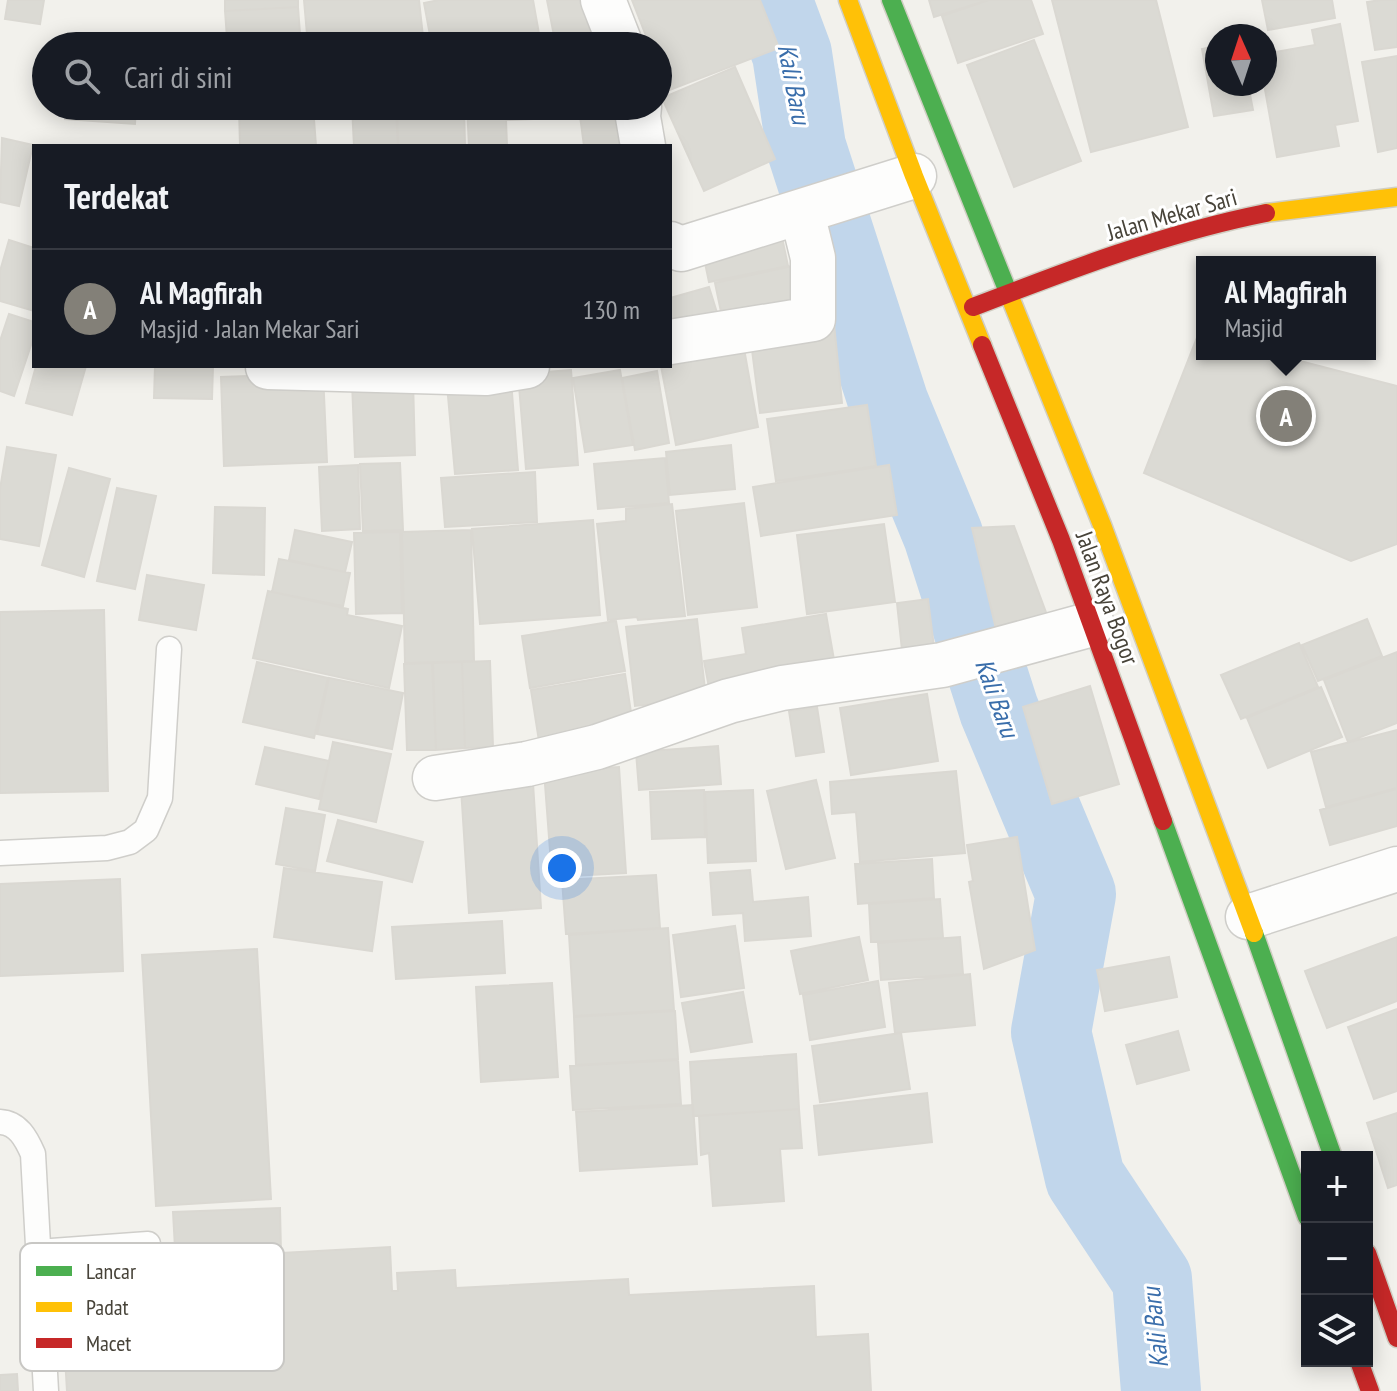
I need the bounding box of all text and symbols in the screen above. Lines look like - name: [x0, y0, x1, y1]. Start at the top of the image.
- north arrow: [1205, 24, 1277, 96]
- search box: [32, 32, 672, 120]
- water label: Kali Baru: [771, 41, 819, 128]
- icon: search: [60, 54, 104, 98]
- text: Cari di sini: [124, 57, 233, 96]
- text: Terdekat: [64, 174, 169, 218]
- street label: Jalan Mekar Sari: [1102, 181, 1240, 248]
- popup: [1196, 256, 1376, 360]
- text: Al Magfirah: [1225, 272, 1347, 311]
- text: Al Magfirah: [140, 273, 263, 312]
- text: A: [83, 293, 97, 326]
- text: 130 m: [582, 293, 640, 326]
- text: Masjid: [1225, 311, 1283, 344]
- text: Masjid · Jalan Mekar Sari: [140, 312, 360, 345]
- pin: A: [1260, 386, 1312, 446]
- street label: Jalan Raya Bogor: [1069, 526, 1146, 669]
- water label: Kali Baru: [968, 654, 1027, 743]
- your location: [542, 848, 582, 888]
- map controls: [1301, 1151, 1373, 1367]
- button: +: [1301, 1151, 1373, 1223]
- button: −: [1301, 1223, 1373, 1295]
- legend: [20, 1243, 284, 1371]
- text: Lancar: [86, 1257, 136, 1285]
- water label: Kali Baru: [1134, 1284, 1175, 1370]
- text: Padat: [86, 1293, 129, 1321]
- button: layers: [1301, 1295, 1373, 1367]
- text: Macet: [86, 1329, 131, 1357]

